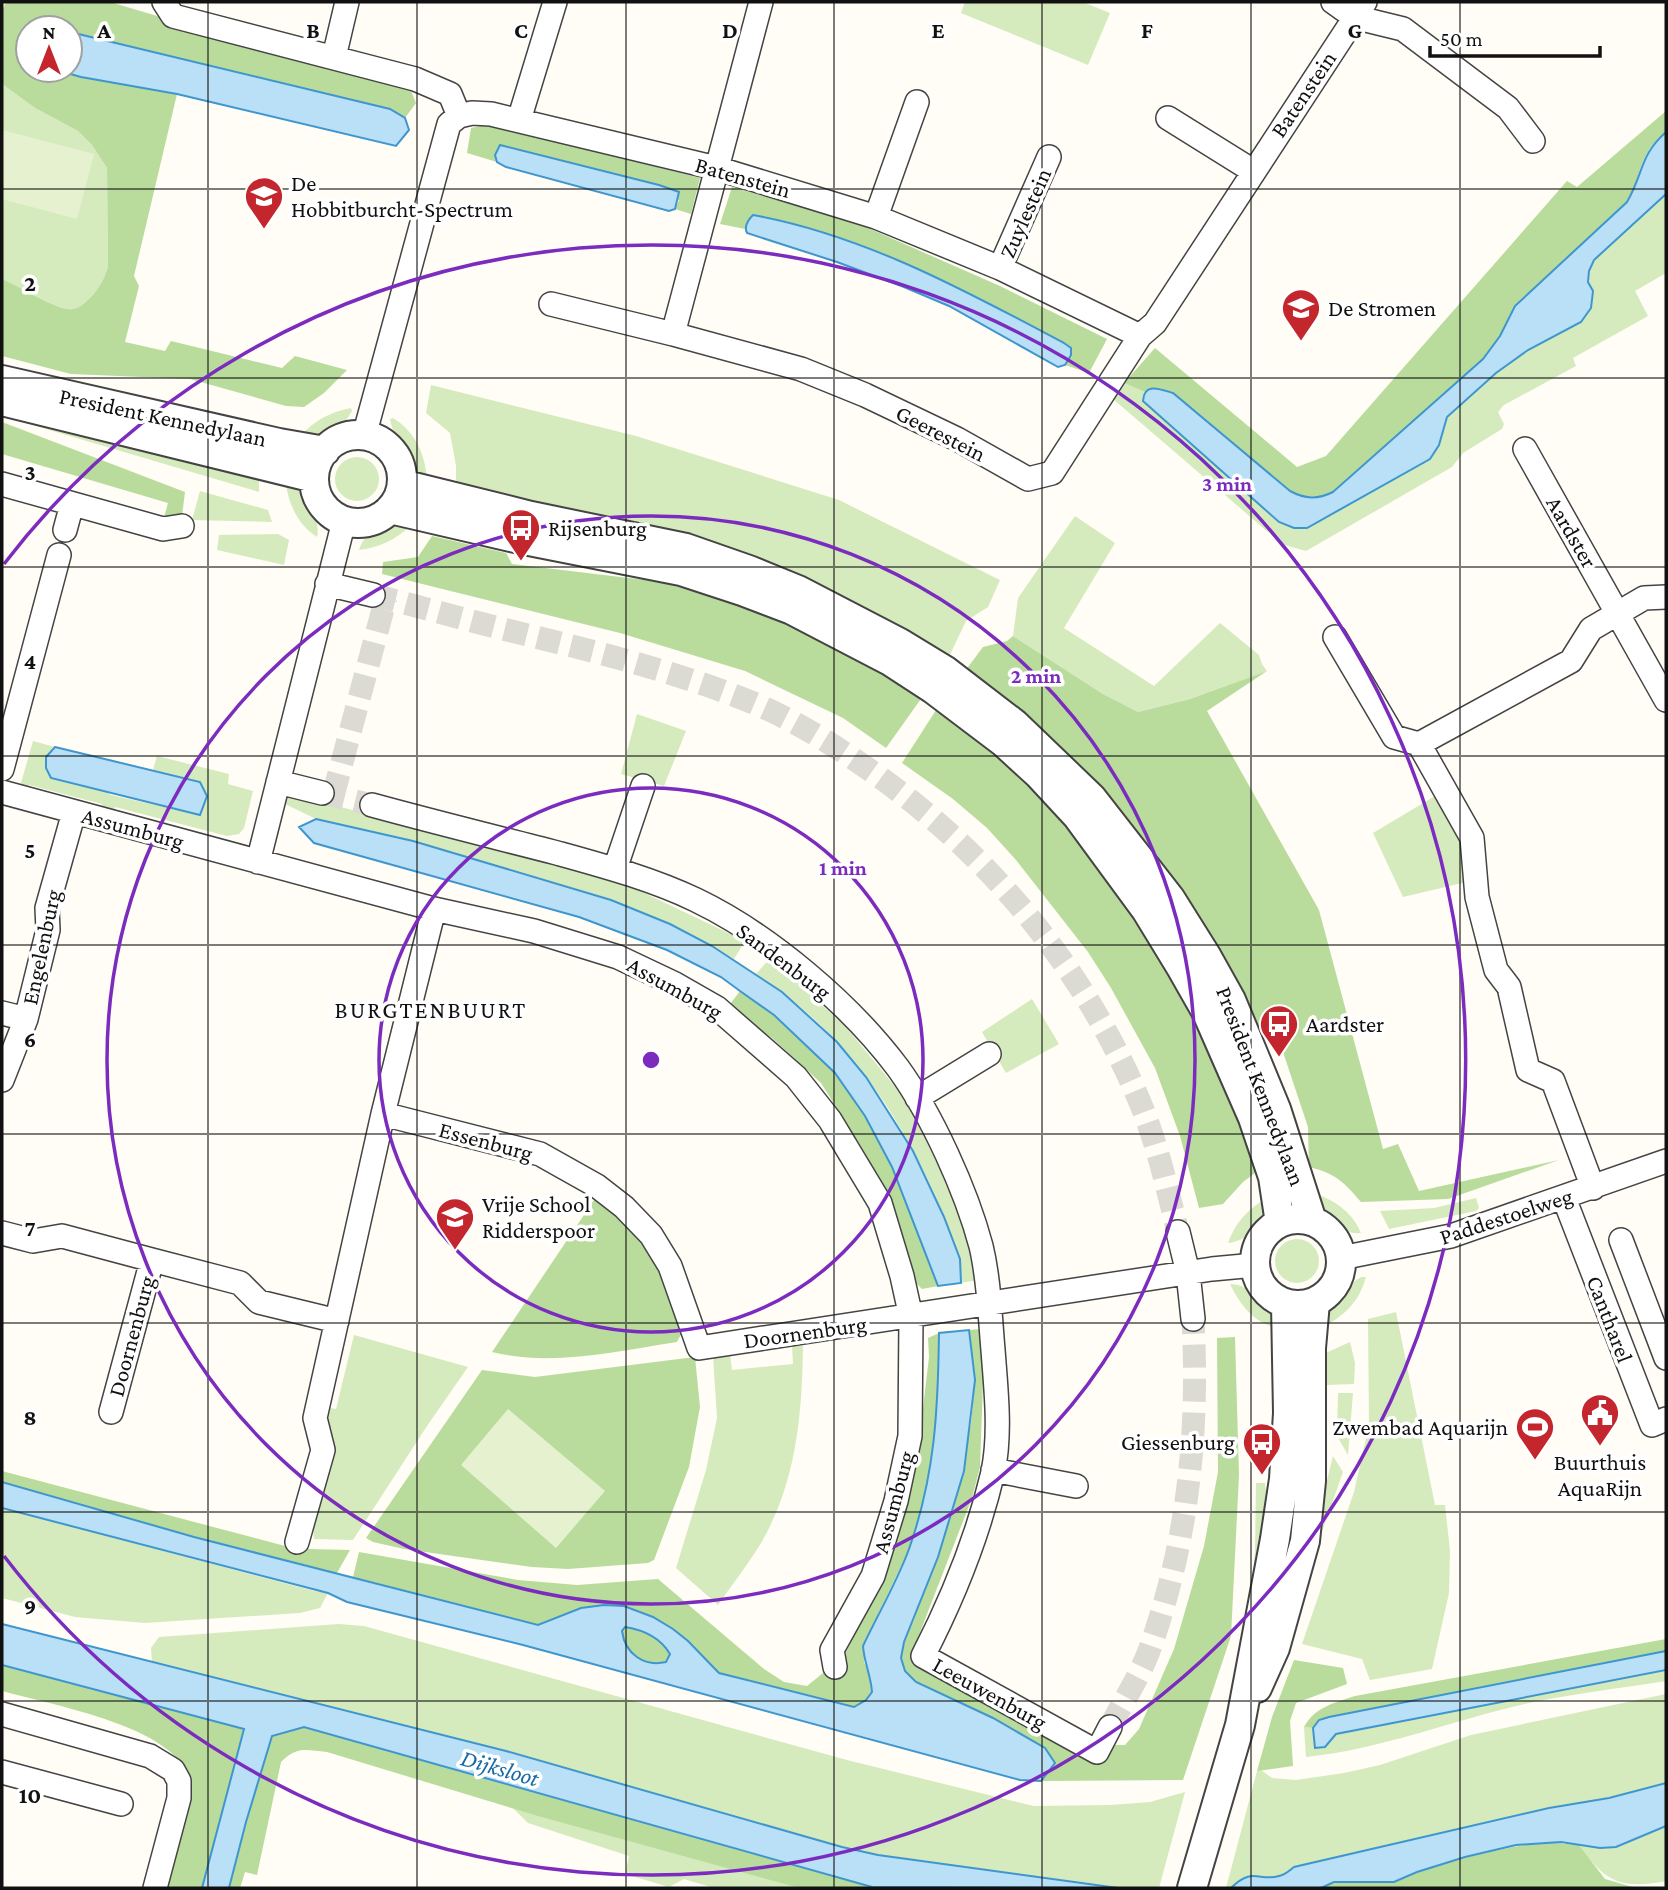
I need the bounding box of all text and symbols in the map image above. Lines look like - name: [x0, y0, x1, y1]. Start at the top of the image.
- north arrow: [14, 14, 84, 84]
- scale bar: [1430, 14, 1600, 58]
- text: A: [96, 17, 111, 43]
- text: B: [306, 17, 320, 43]
- text: C: [514, 17, 528, 43]
- text: D: [722, 17, 738, 43]
- text: E: [931, 17, 945, 43]
- text: F: [1141, 17, 1153, 43]
- text: G: [1348, 17, 1363, 43]
- text: N: [43, 22, 56, 43]
- text: 50 m: [1440, 27, 1483, 51]
- street label: Batenstein: [1265, 46, 1341, 142]
- street label: Batenstein: [692, 151, 794, 203]
- street label: Zuylestein: [994, 164, 1056, 262]
- place label: De Hobbitburcht-Spectrum: [291, 170, 513, 222]
- school or university icon: De Hobbitburcht-Spectrum: [243, 175, 285, 230]
- text: 2: [24, 270, 36, 296]
- school or university icon: De Stromen: [1280, 287, 1322, 342]
- place label: De Stromen: [1328, 295, 1436, 321]
- street label: President Kennedylaan: [57, 382, 269, 452]
- street label: Geerestein: [892, 399, 990, 467]
- text: 3: [24, 459, 36, 485]
- text: 3 min: [1202, 472, 1252, 496]
- street label: Aardster: [1541, 492, 1603, 572]
- bus stop icon: Rijsenburg: [500, 507, 542, 562]
- place label: Rijsenburg: [548, 515, 647, 541]
- text: 4: [24, 648, 36, 674]
- text: 2 min: [1011, 664, 1061, 688]
- street label: Assumburg: [79, 802, 187, 854]
- text: 5: [24, 837, 36, 863]
- text: 1 min: [819, 856, 867, 880]
- street label: Engelenburg: [16, 887, 66, 1007]
- street label: Sandenburg: [732, 917, 836, 1005]
- street label: Assumburg: [623, 951, 727, 1025]
- street label: President Kennedylaan: [1211, 983, 1311, 1189]
- district label: BURGTENBUURT: [335, 996, 527, 1023]
- bus stop icon: Aardster: [1258, 1003, 1300, 1058]
- place label: Aardster: [1306, 1011, 1384, 1037]
- text: 6: [24, 1026, 36, 1052]
- centre of rings: [639, 1048, 663, 1072]
- street label: Essenburg: [436, 1116, 536, 1166]
- street label: Paddestoelweg: [1436, 1182, 1576, 1250]
- place label: Vrije School Ridderspoor: [482, 1191, 595, 1243]
- school or university icon: Vrije School Ridderspoor: [434, 1196, 476, 1251]
- text: 7: [24, 1215, 36, 1241]
- street label: Cantharel: [1582, 1272, 1638, 1366]
- street label: Doornenburg: [102, 1273, 160, 1399]
- street label: Doornenburg: [742, 1310, 868, 1354]
- public building icon: Buurthuis AquaRijn: [1579, 1392, 1621, 1447]
- text: 8: [23, 1404, 37, 1430]
- sports icon: Zwembad Aquarijn: [1514, 1406, 1556, 1461]
- place label: Zwembad Aquarijn: [1332, 1414, 1508, 1440]
- bus stop icon: Giessenburg: [1241, 1421, 1283, 1476]
- place label: Giessenburg: [1121, 1429, 1235, 1455]
- street label: Assumburg: [867, 1448, 919, 1556]
- place label: Buurthuis AquaRijn: [1554, 1449, 1646, 1501]
- text: 9: [24, 1593, 36, 1619]
- street label: Leeuwenburg: [929, 1651, 1051, 1735]
- water label: Dijksloot: [458, 1744, 543, 1793]
- text: 10: [19, 1782, 41, 1808]

